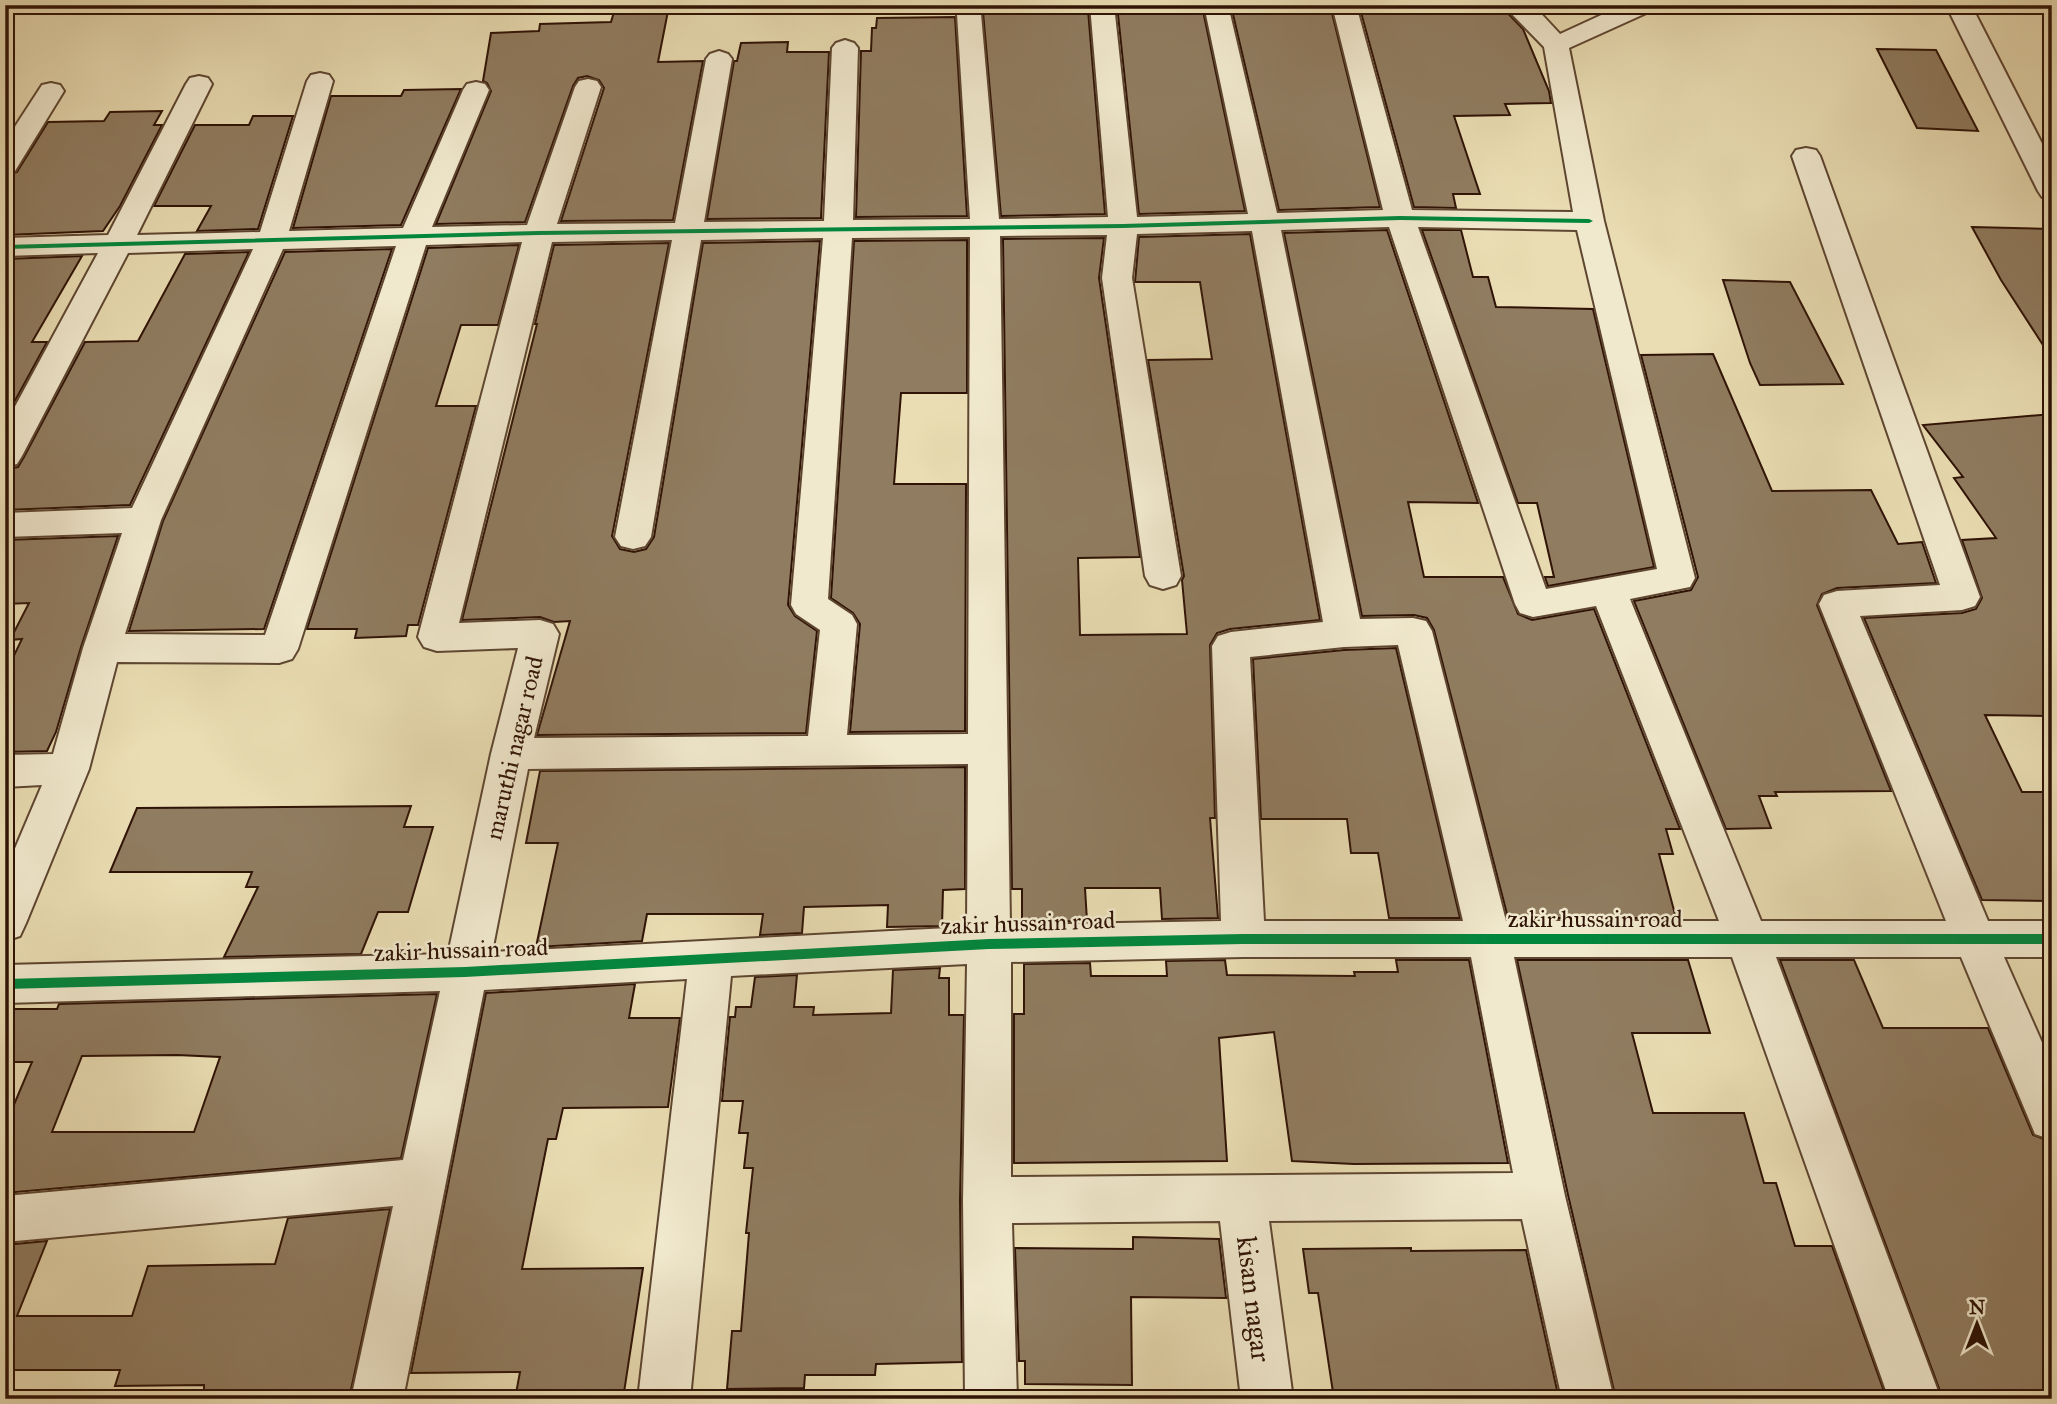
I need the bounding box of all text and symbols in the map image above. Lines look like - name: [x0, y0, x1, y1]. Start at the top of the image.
- street label: maruthi nagar road: [478, 653, 550, 843]
- street label: zakir hussain road: [1508, 904, 1682, 934]
- street label: zakir hussain road: [940, 905, 1116, 941]
- street label: zakir hussain road: [373, 932, 549, 968]
- street label: kisan nagar: [1229, 1234, 1279, 1364]
- north arrow: [1941, 1288, 2011, 1358]
- text: N: [1969, 1296, 1985, 1319]

